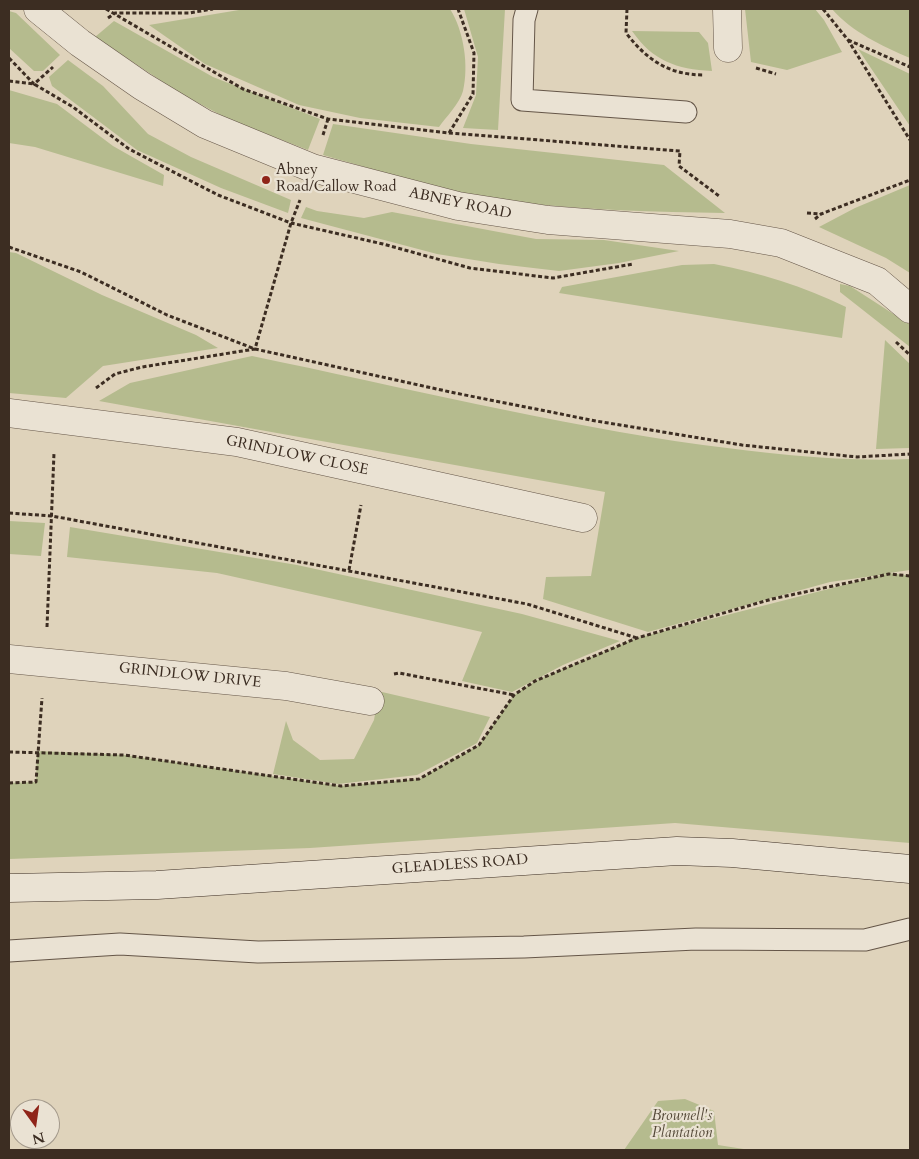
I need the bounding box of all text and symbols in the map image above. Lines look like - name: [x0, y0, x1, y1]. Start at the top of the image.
- place label: Abney Road/Callow Road: [276, 162, 397, 197]
- marker: Abney Road/Callow Road: [260, 174, 272, 186]
- street label: ABNEY ROAD: [407, 184, 513, 224]
- street label: GRINDLOW CLOSE: [224, 432, 370, 480]
- street label: GRINDLOW DRIVE: [118, 660, 262, 692]
- street label: GLEADLESS ROAD: [391, 851, 529, 879]
- north arrow: [10, 1099, 60, 1149]
- park label: Brownell's Plantation: [652, 1108, 712, 1143]
- text: N: [30, 1127, 47, 1149]

